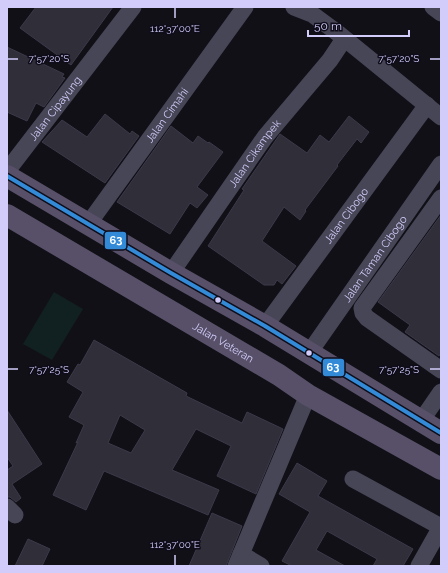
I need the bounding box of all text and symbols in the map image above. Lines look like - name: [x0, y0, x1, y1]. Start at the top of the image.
- scale bar: [308, 12, 409, 38]
- text: 50 m: [314, 19, 342, 33]
- text: 112°37'00"E: [150, 23, 200, 34]
- text: 7°57'20"S: [29, 53, 69, 64]
- text: 7°57'20"S: [379, 53, 419, 64]
- street label: Jalan Cipayung: [27, 74, 84, 143]
- street label: Jalan Cimahi: [143, 86, 191, 145]
- street label: Jalan Cikampek: [226, 117, 284, 190]
- street label: Jalan Cibogo: [322, 185, 371, 246]
- street label: Jalan Taman Cibogo: [341, 213, 410, 305]
- line badge: 63: [104, 231, 127, 250]
- text: 63: [110, 234, 122, 247]
- unlabelled marker: [213, 295, 223, 305]
- street label: Jalan Veteran: [190, 320, 256, 366]
- unlabelled marker: [304, 348, 314, 358]
- line badge: 63: [322, 358, 345, 377]
- text: 63: [327, 361, 339, 374]
- text: 7°57'25"S: [29, 364, 69, 375]
- text: 7°57'25"S: [379, 364, 419, 375]
- text: 112°37'00"E: [150, 539, 200, 550]

